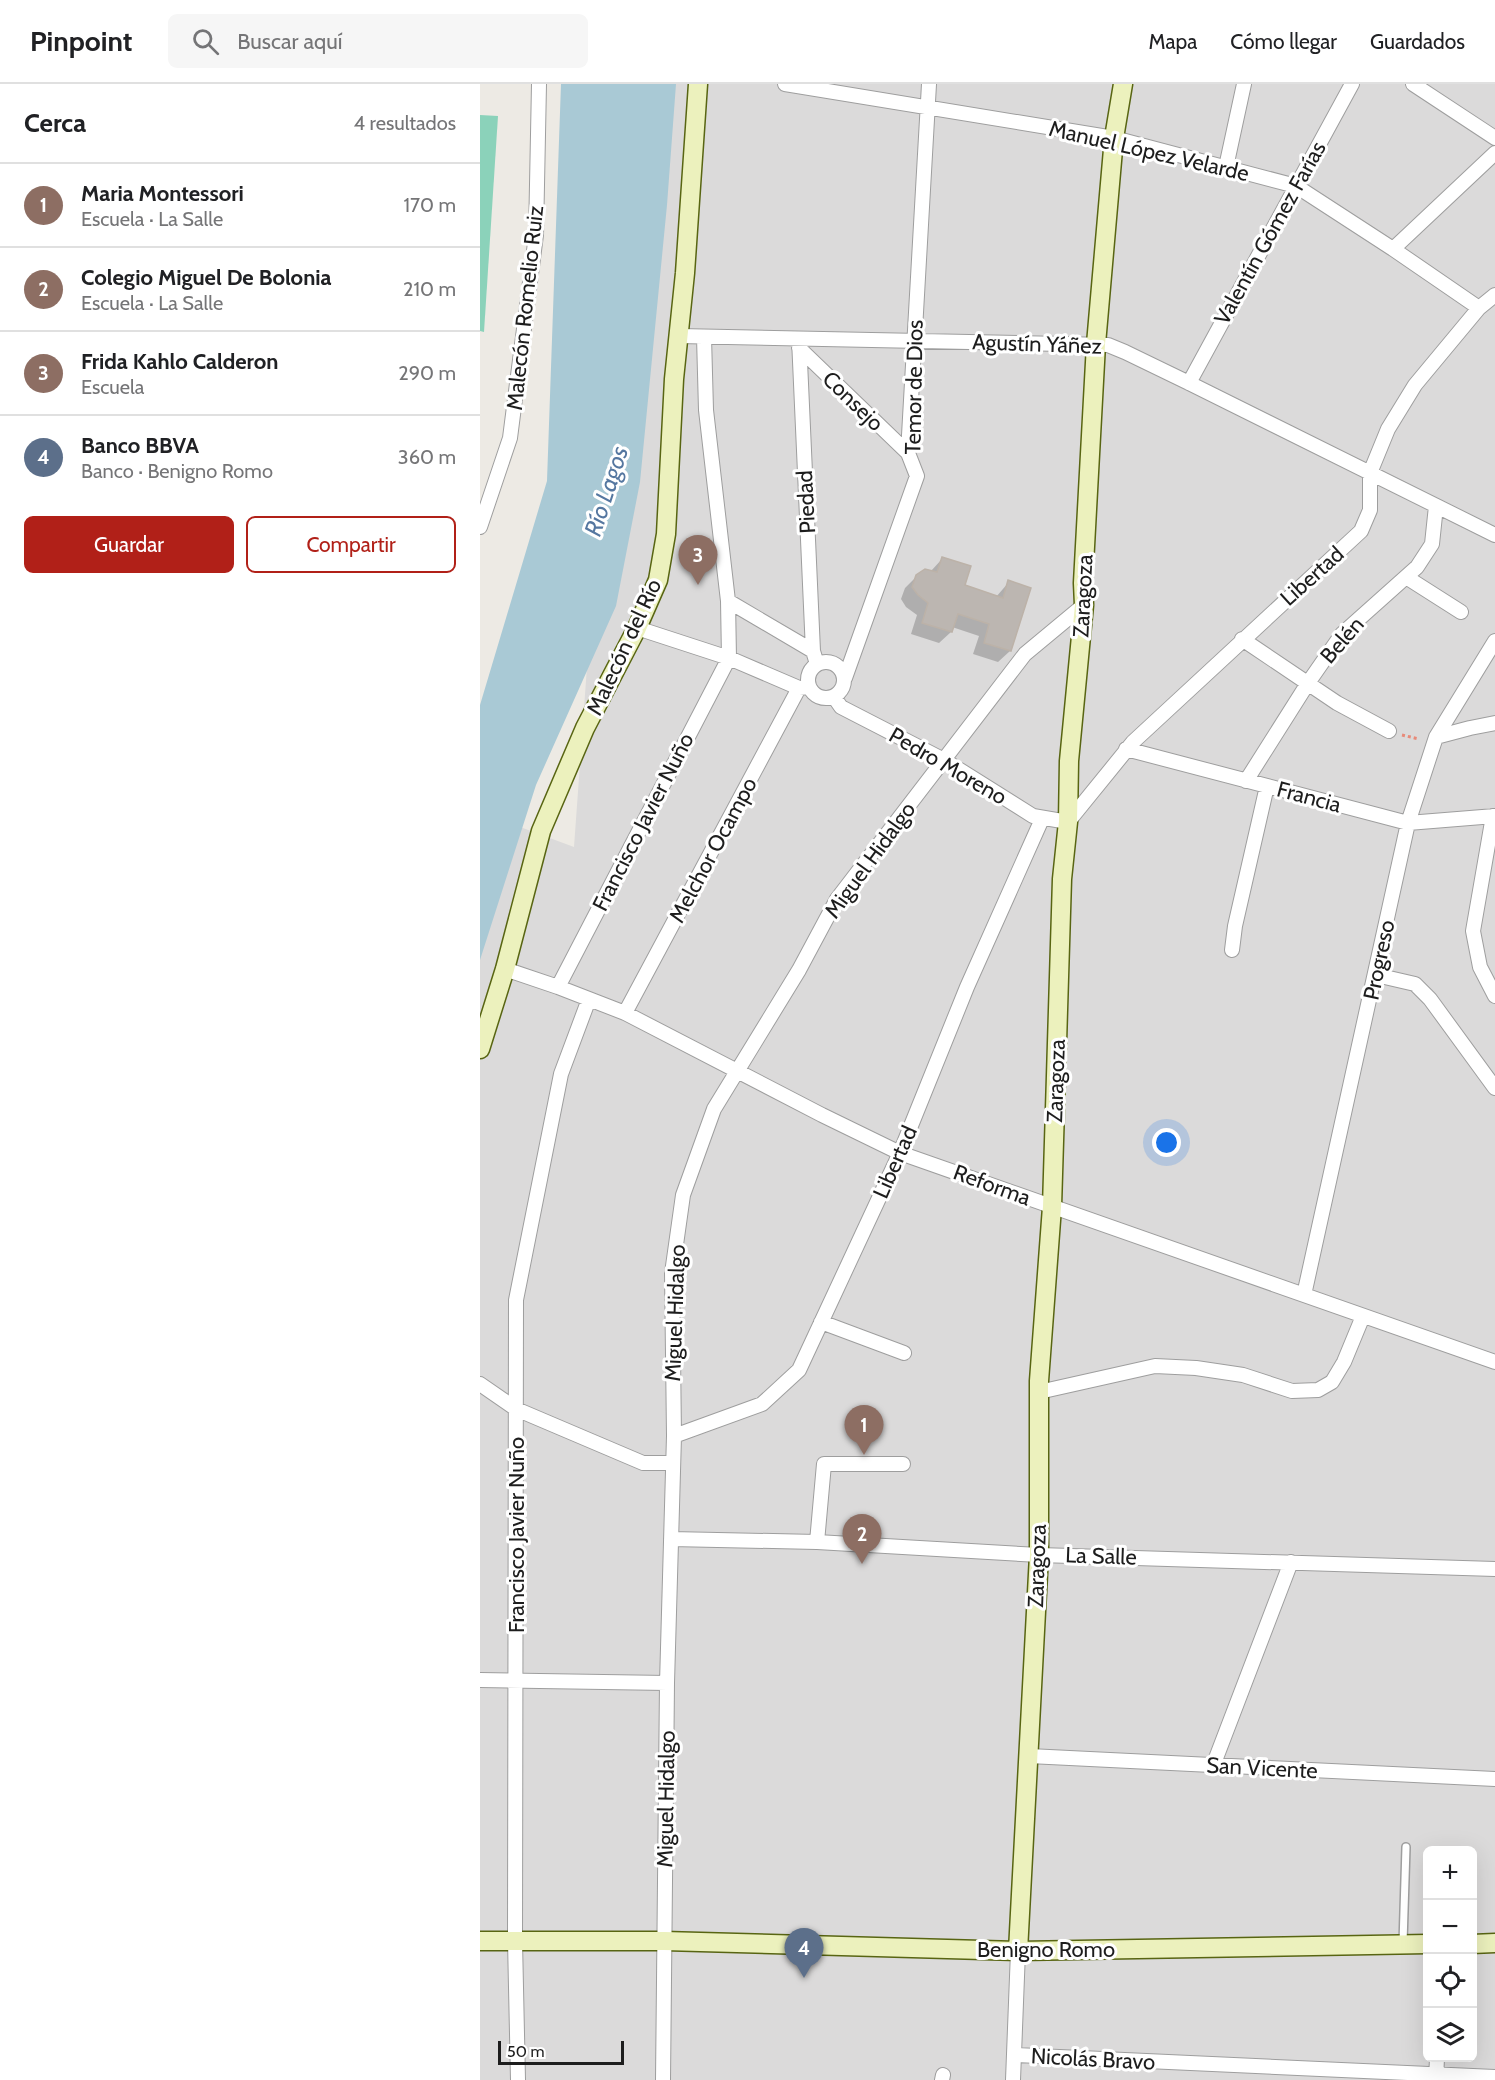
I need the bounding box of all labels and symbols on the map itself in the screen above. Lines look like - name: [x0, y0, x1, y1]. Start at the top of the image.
- street label: Manuel López Velarde: [1046, 115, 1252, 187]
- street label: Valentín Gómez Farías: [1208, 137, 1332, 329]
- street label: Malecón Romelio Ruiz: [501, 204, 549, 412]
- street label: Temor de Dios: [899, 319, 929, 455]
- street label: Agustín Yáñez: [972, 328, 1102, 360]
- street label: Consejo: [817, 365, 889, 437]
- water label: Río Lagos: [578, 442, 634, 540]
- street label: Piedad: [791, 470, 821, 534]
- pin: 3: [678, 536, 718, 585]
- street label: Libertad: [1275, 540, 1349, 612]
- street label: Zaragoza: [1067, 553, 1099, 638]
- street label: Malecón del Río: [581, 575, 667, 719]
- street label: Belén: [1314, 611, 1370, 669]
- street label: Pedro Moreno: [884, 721, 1012, 811]
- street label: Francisco Javier Nuño: [586, 728, 700, 916]
- street label: Melchor Ocampo: [663, 773, 763, 927]
- street label: Francia: [1274, 775, 1344, 819]
- street label: Miguel Hidalgo: [819, 797, 921, 923]
- street label: Progreso: [1357, 917, 1401, 1003]
- street label: Zaragoza: [1041, 1038, 1071, 1123]
- street label: Libertad: [867, 1122, 923, 1202]
- your location: [1152, 1128, 1181, 1157]
- street label: Reforma: [950, 1159, 1035, 1212]
- street label: Miguel Hidalgo: [659, 1244, 691, 1382]
- pin: 1: [844, 1406, 884, 1455]
- street label: Francisco Javier Nuño: [503, 1437, 530, 1633]
- pin: 2: [842, 1514, 881, 1564]
- street label: Zaragoza: [1022, 1523, 1052, 1608]
- street label: La Salle: [1065, 1541, 1137, 1571]
- street label: Miguel Hidalgo: [651, 1730, 681, 1868]
- street label: San Vicente: [1206, 1752, 1318, 1784]
- pin: 4: [784, 1928, 824, 1978]
- street label: Benigno Romo: [977, 1936, 1115, 1963]
- scale bar: [498, 2038, 624, 2066]
- street label: Nicolás Bravo: [1030, 2042, 1156, 2076]

